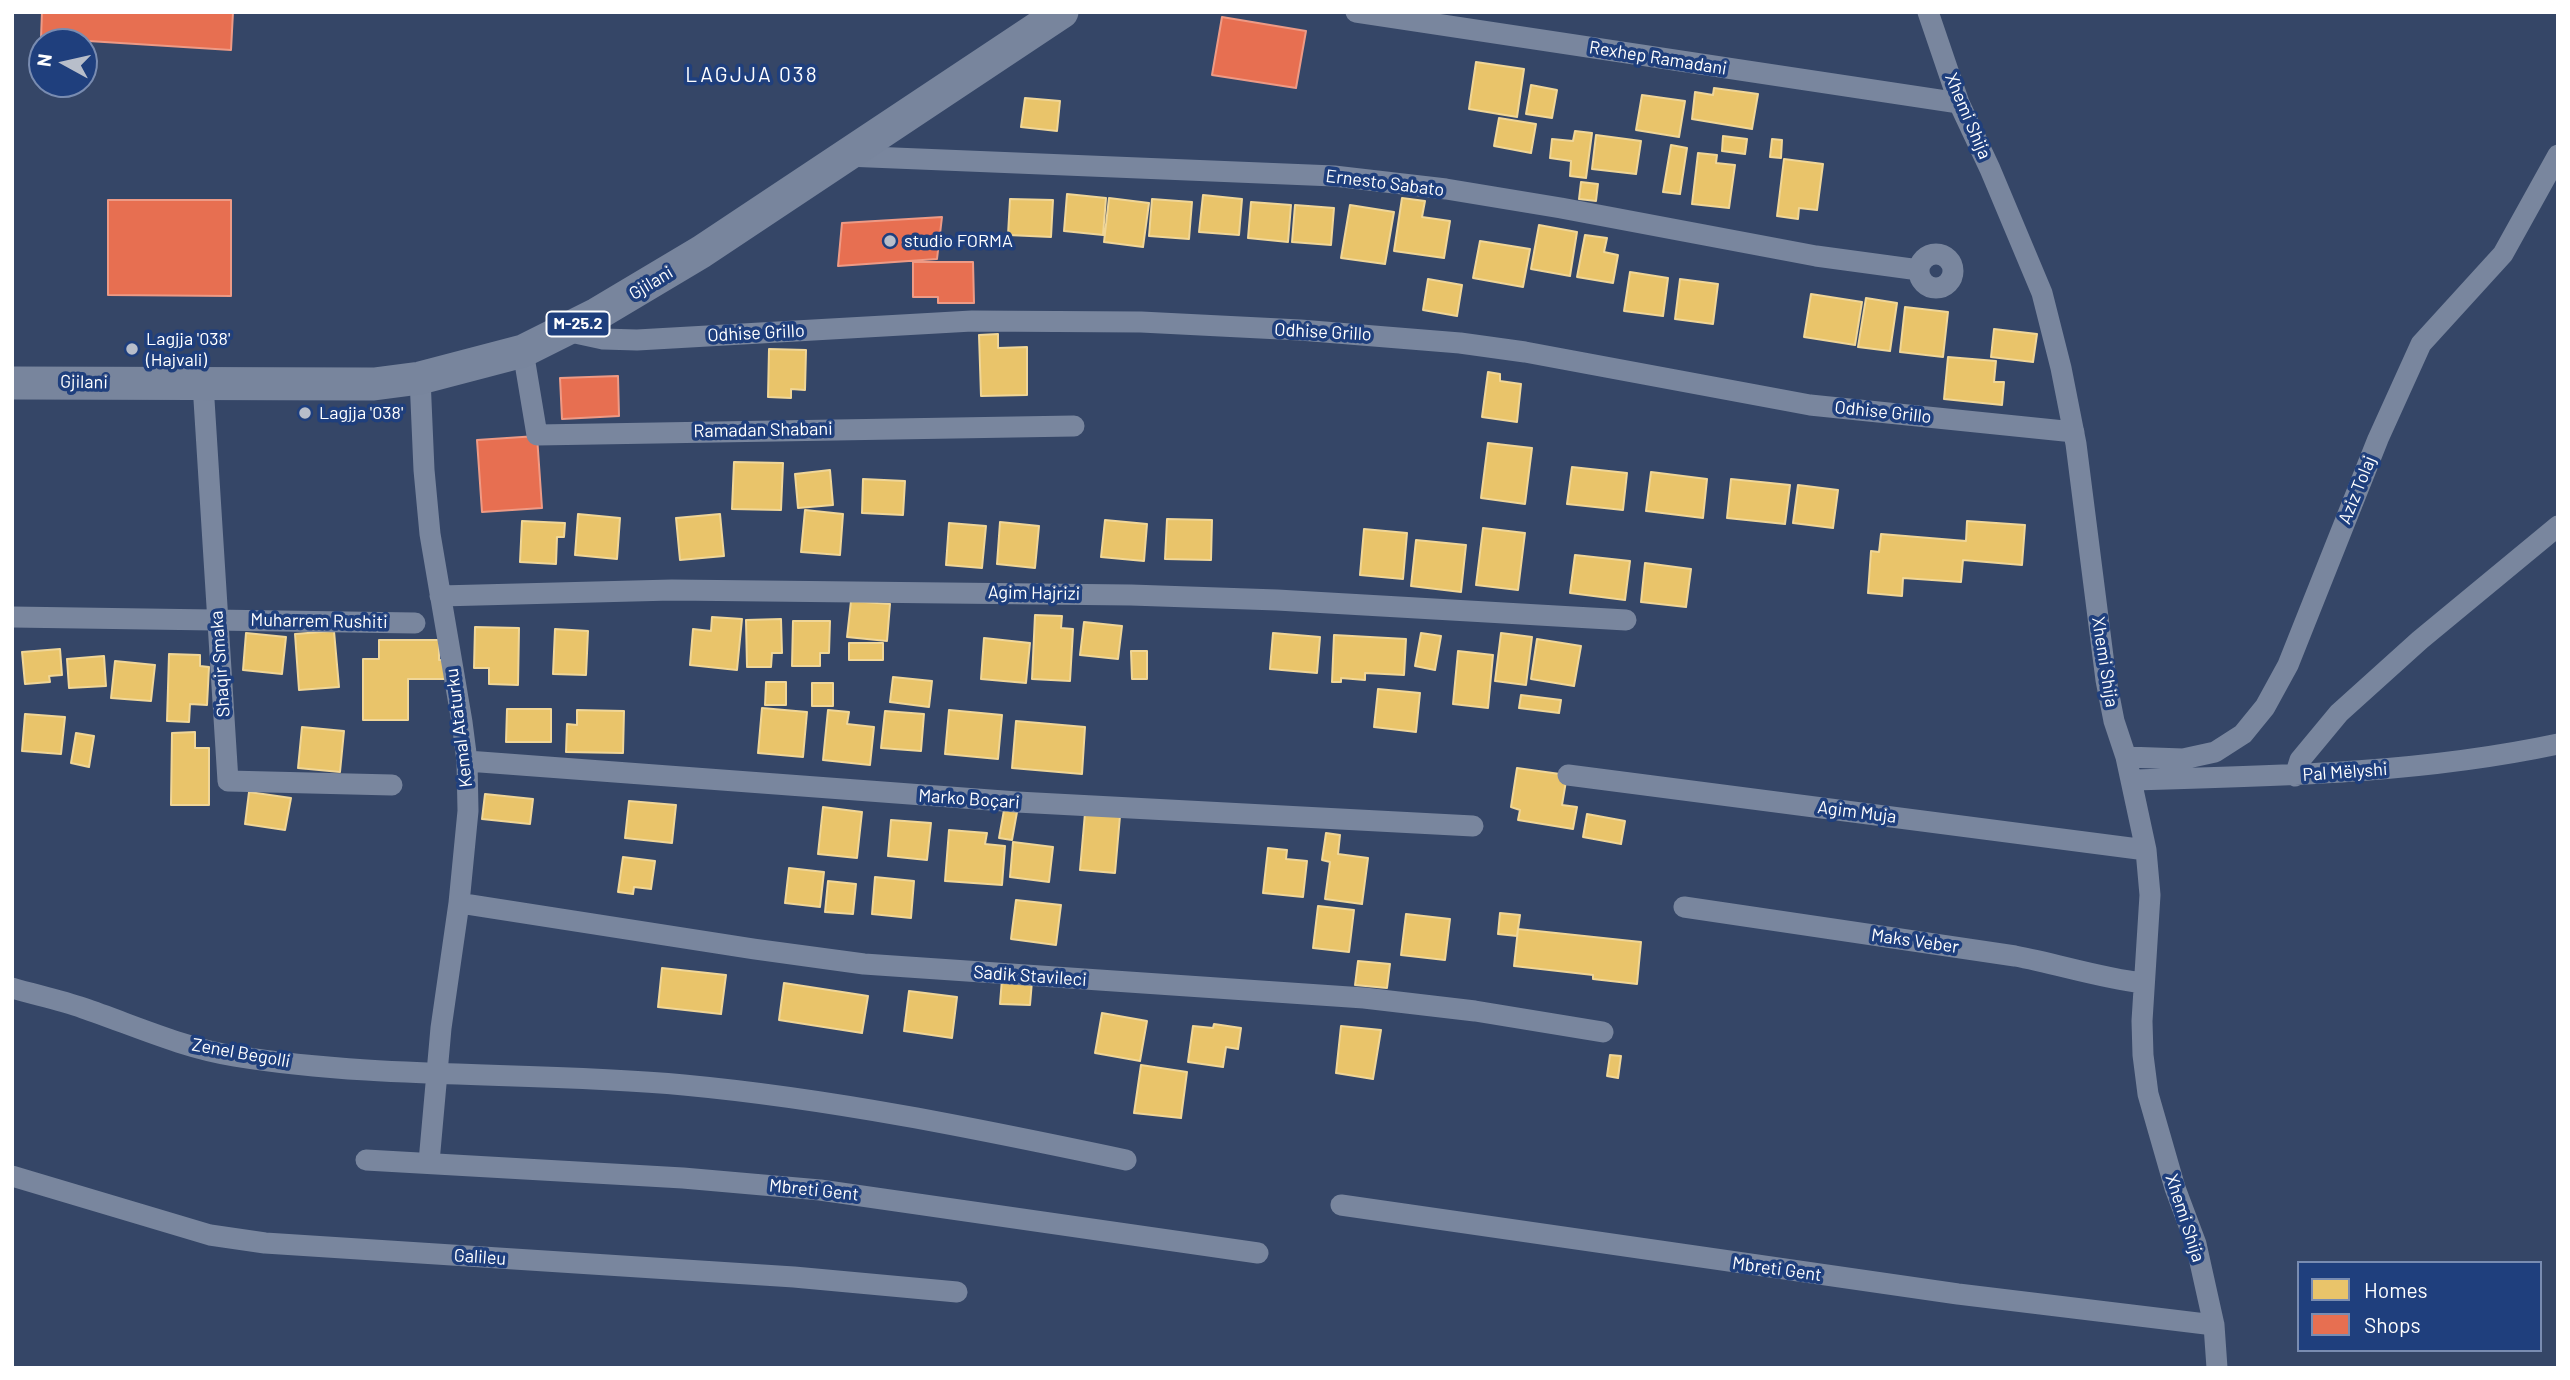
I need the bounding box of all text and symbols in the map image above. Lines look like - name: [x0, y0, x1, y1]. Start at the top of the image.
- north arrow: [28, 28, 98, 98]
- street label: Rexhep Ramadani: [1588, 36, 1728, 80]
- text: N: [31, 52, 56, 68]
- district label: LAGJJA 038: [687, 62, 817, 88]
- street label: Xhemi Shija: [1940, 70, 1996, 162]
- street label: Ernesto Sabato: [1324, 165, 1446, 201]
- place label: studio FORMA: [904, 230, 1013, 252]
- marker: studio FORMA: [882, 233, 898, 249]
- street label: Gjilani: [625, 261, 677, 305]
- road number: M-25.2: [546, 312, 610, 336]
- street label: Odhise Grillo: [1274, 319, 1372, 345]
- street label: Odhise Grillo: [707, 320, 805, 346]
- place label: Lagjja '038' (Hajvali): [146, 328, 230, 370]
- marker: Lagjja '038' (Hajvali): [124, 341, 140, 357]
- street label: Gjilani: [60, 371, 108, 393]
- street label: Odhise Grillo: [1833, 396, 1933, 428]
- place label: Lagjja '038': [319, 402, 403, 424]
- marker: Lagjja '038': [297, 405, 313, 421]
- street label: Ramadan Shabani: [693, 418, 833, 442]
- street label: Aziz Tolaj: [2334, 453, 2380, 527]
- street label: Agim Hajrizi: [988, 581, 1080, 605]
- street label: Muharrem Rushiti: [250, 609, 388, 633]
- street label: Shaqir Smaka: [206, 610, 234, 718]
- street label: Xhemi Shija: [2087, 615, 2123, 709]
- street label: Kemal Ataturku: [441, 667, 477, 789]
- street label: Pal Mëlyshi: [2302, 758, 2388, 786]
- street label: Marko Boçari: [918, 785, 1020, 813]
- street label: Agim Muja: [1816, 796, 1898, 828]
- street label: Maks Veber: [1870, 924, 1960, 958]
- street label: Sadik Stavileci: [973, 961, 1087, 991]
- street label: Zenel Begolli: [190, 1034, 292, 1072]
- street label: Xhemi Shija: [2161, 1171, 2209, 1265]
- street label: Mbreti Gent: [768, 1175, 860, 1205]
- street label: Galileu: [453, 1244, 507, 1270]
- street label: Mbreti Gent: [1731, 1252, 1823, 1286]
- legend: [2297, 1261, 2542, 1352]
- text: Homes: [2364, 1277, 2428, 1302]
- text: Shops: [2364, 1312, 2421, 1337]

